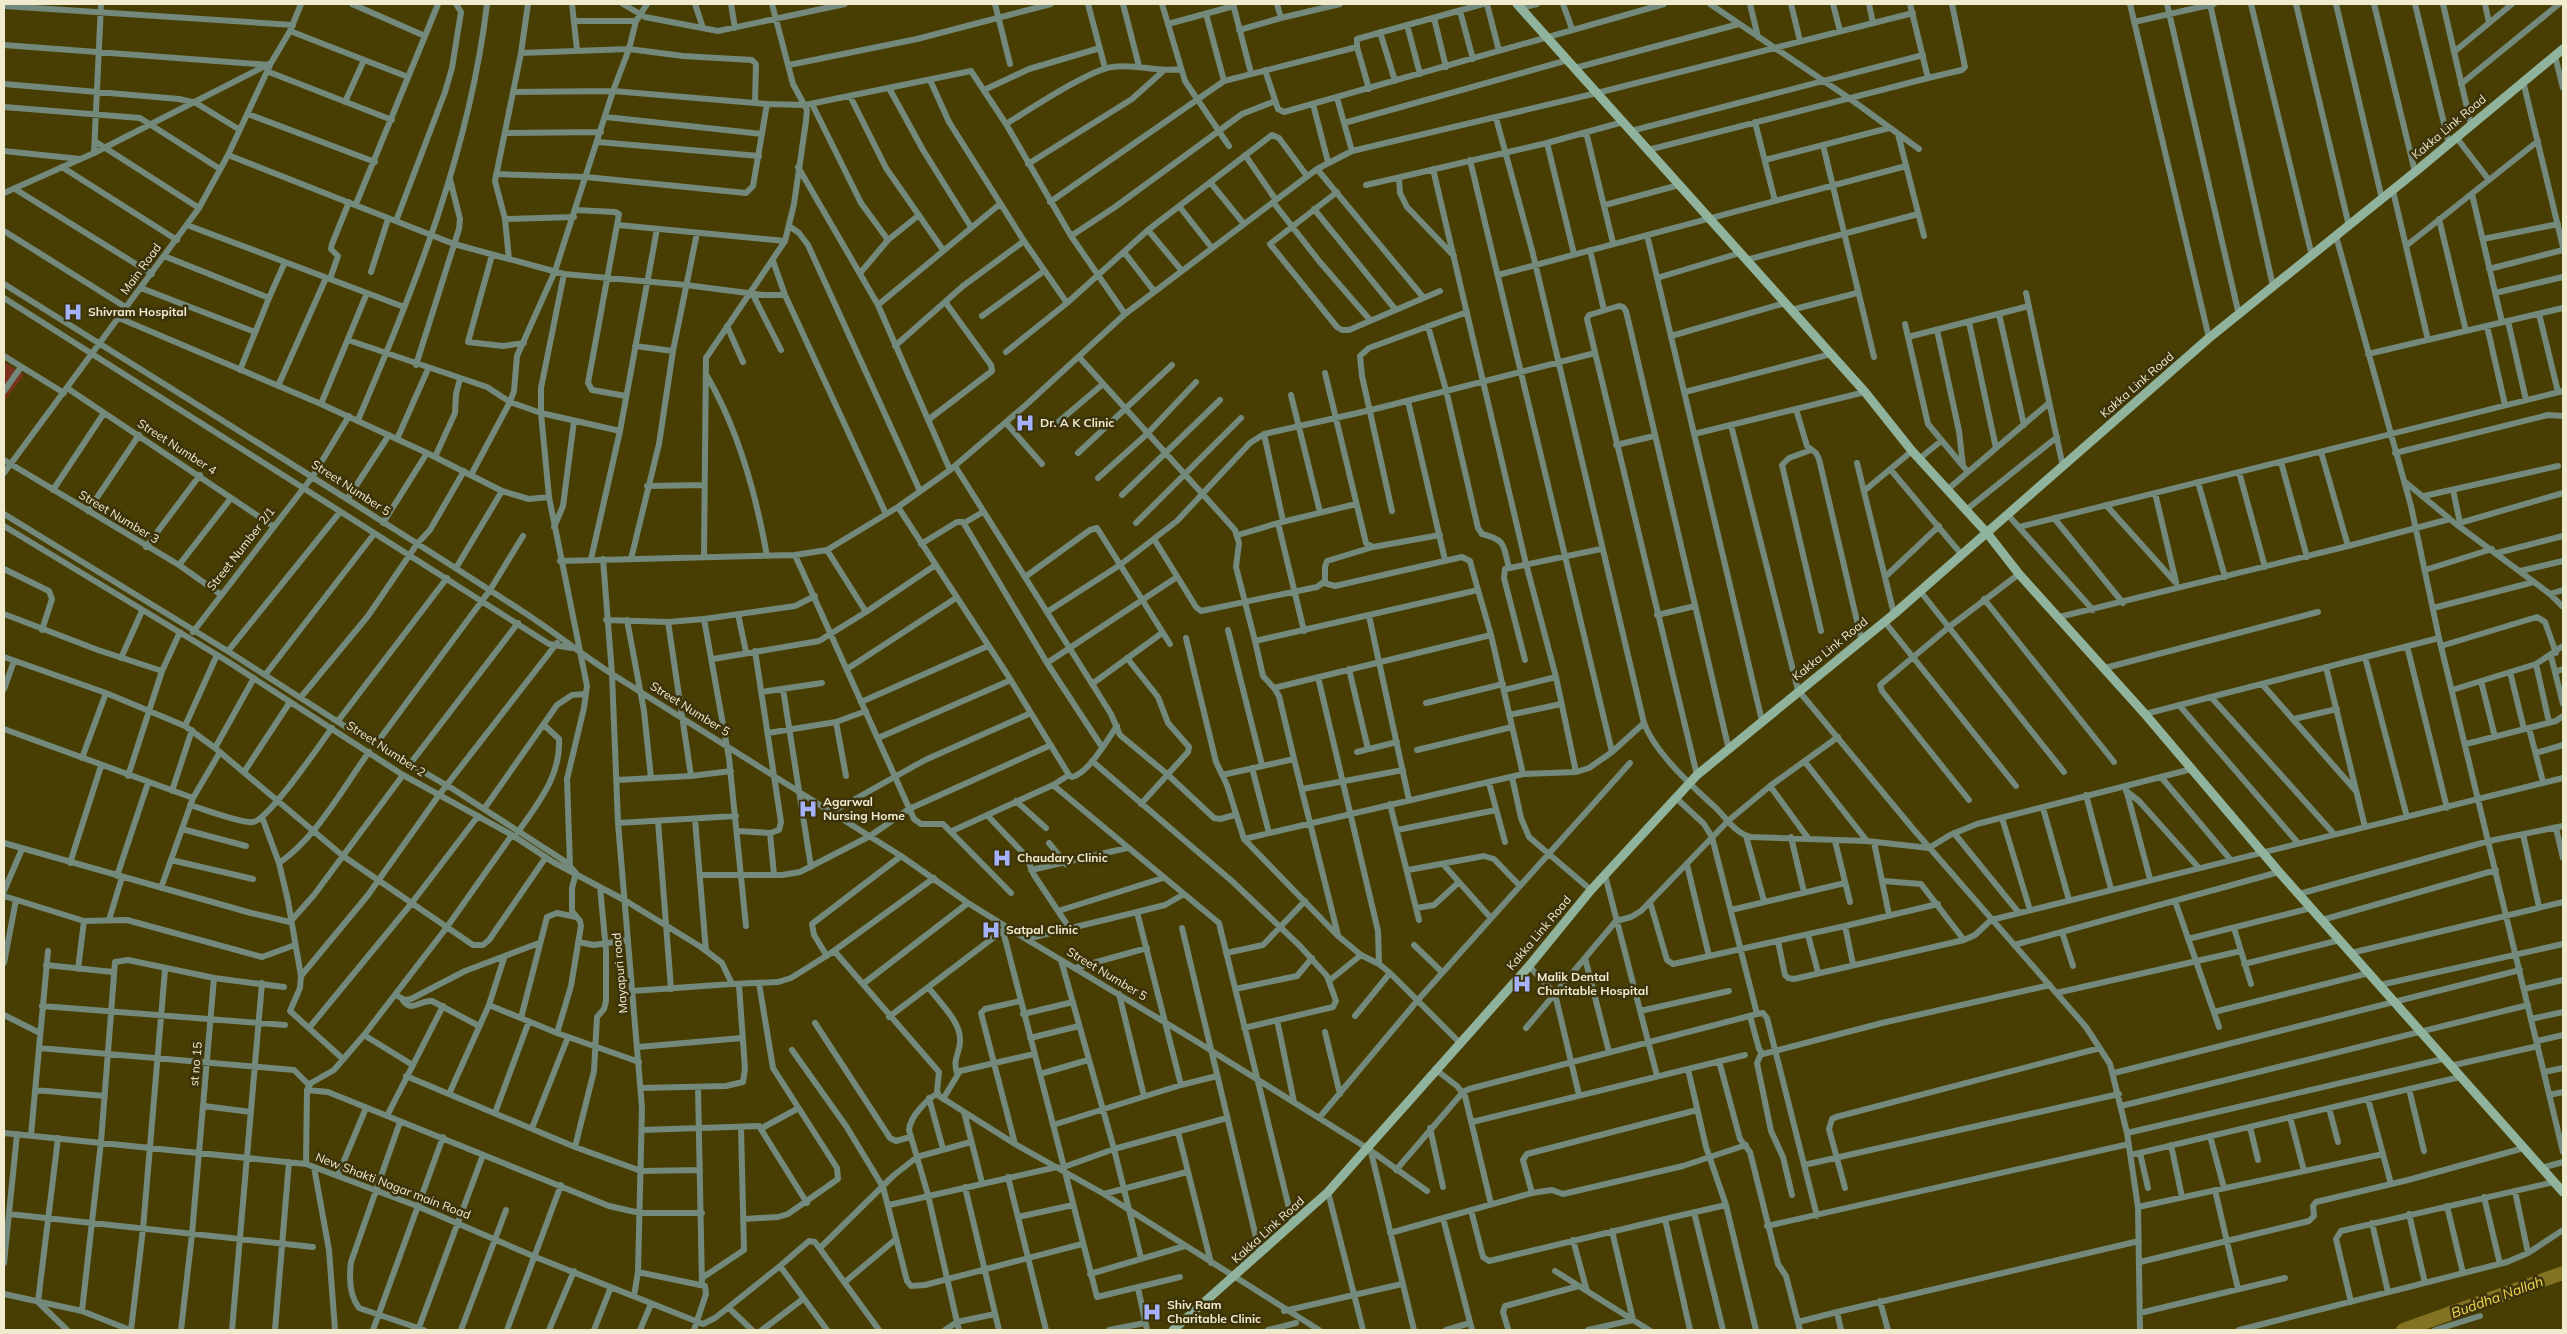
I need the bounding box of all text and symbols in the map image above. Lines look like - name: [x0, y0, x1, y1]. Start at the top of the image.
- street label: Kakka Link Road: [2408, 91, 2489, 162]
- street label: Main Road: [117, 240, 164, 297]
- hospital icon: Shivram Hospital: [62, 301, 84, 323]
- place label: Shivram Hospital: [88, 304, 187, 319]
- street label: Kakka Link Road: [2097, 349, 2177, 421]
- hospital icon: Dr. A K Clinic: [1014, 412, 1036, 434]
- street label: Street Number 4: [135, 415, 220, 478]
- place label: Dr. A K Clinic: [1040, 415, 1114, 430]
- street label: Street Number 5: [309, 456, 394, 519]
- street label: Street Number 3: [76, 487, 162, 546]
- street label: Street Number 2/1: [203, 504, 278, 593]
- street label: Kakka Link Road: [1789, 614, 1870, 684]
- street label: Street Number 5: [648, 678, 733, 739]
- street label: Street Number 2: [344, 717, 429, 780]
- place label: Agarwal Nursing Home: [823, 794, 905, 823]
- hospital icon: Agarwal Nursing Home: [797, 798, 819, 820]
- hospital icon: Chaudary Clinic: [991, 847, 1013, 869]
- place label: Chaudary Clinic: [1017, 850, 1108, 865]
- street label: Kakka Link Road: [1503, 892, 1574, 973]
- hospital icon: Satpal Clinic: [980, 919, 1002, 941]
- place label: Satpal Clinic: [1006, 922, 1078, 937]
- street label: Mayapuri road: [609, 932, 630, 1014]
- street label: Street Number 5: [1064, 944, 1150, 1003]
- place label: Malik Dental Charitable Hospital: [1537, 969, 1648, 998]
- hospital icon: Malik Dental Charitable Hospital: [1511, 973, 1533, 995]
- street label: st no 15: [186, 1041, 205, 1087]
- street label: New Shakti Nagar main Road: [313, 1149, 473, 1222]
- street label: Kakka Link Road: [1228, 1193, 1307, 1266]
- water label: Buddha Nallah: [2448, 1272, 2546, 1322]
- place label: Shiv Ram Charitable Clinic: [1167, 1297, 1261, 1326]
- hospital icon: Shiv Ram Charitable Clinic: [1141, 1301, 1163, 1323]

